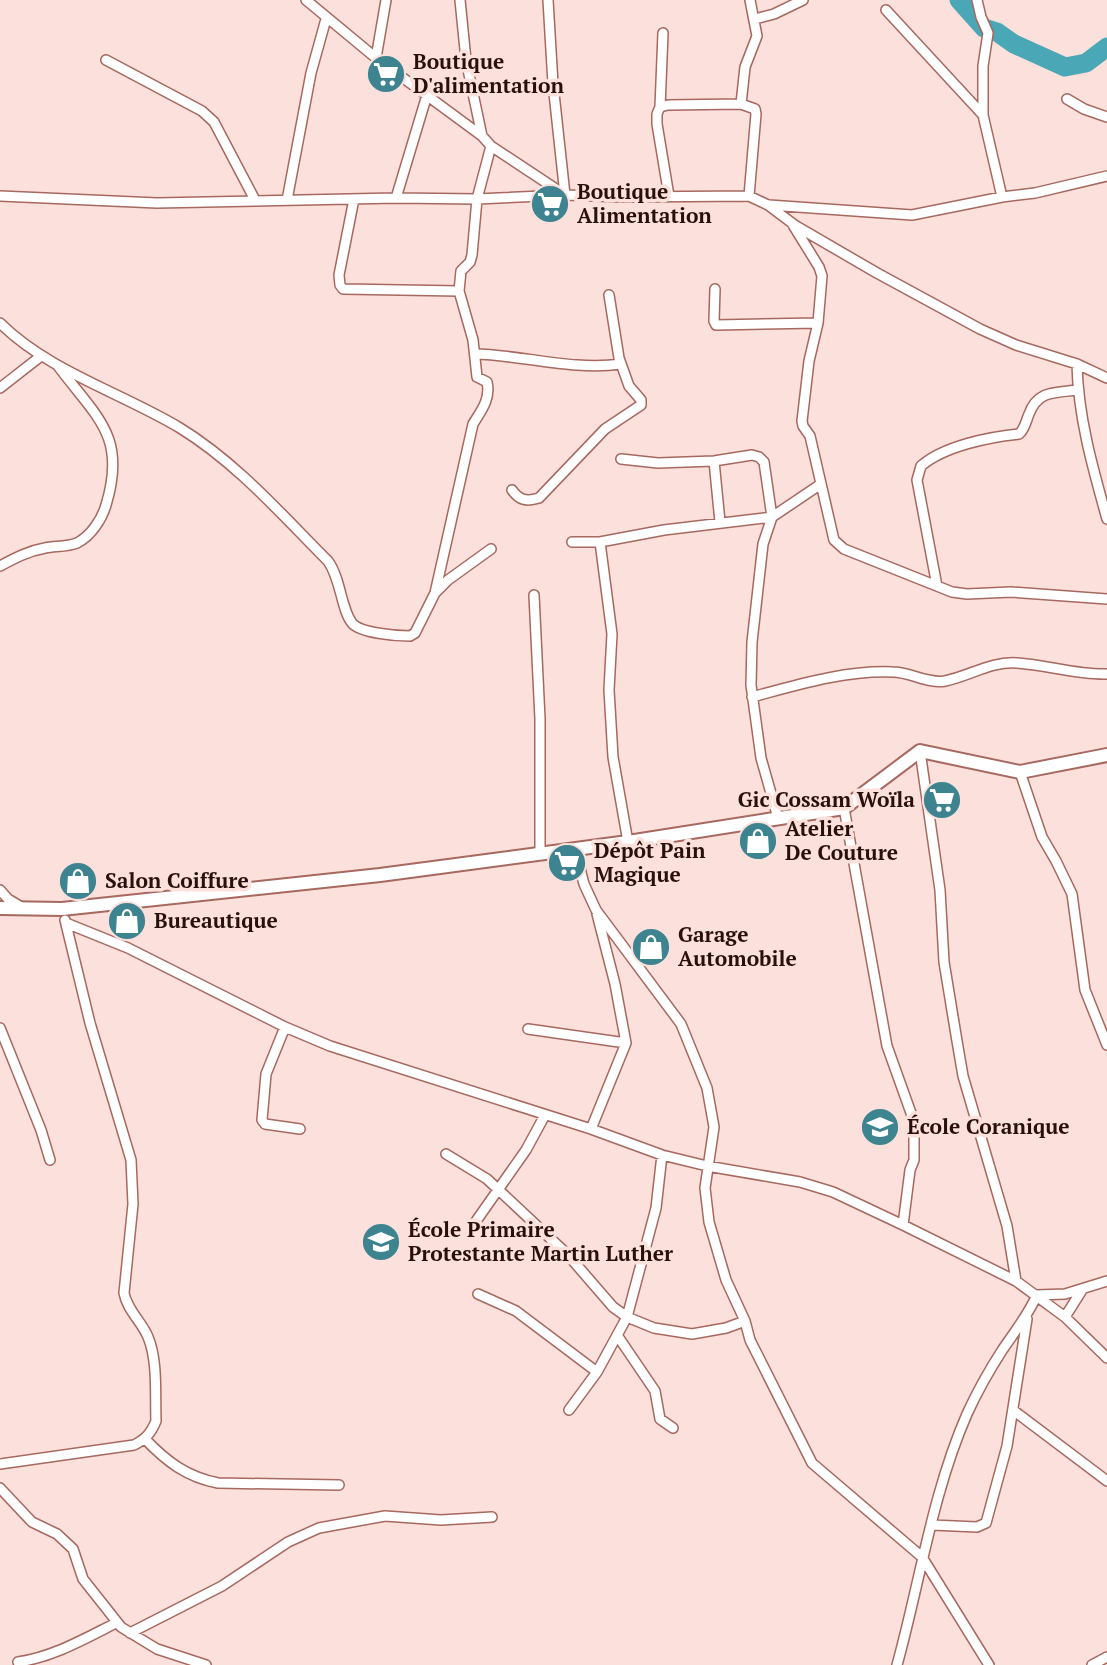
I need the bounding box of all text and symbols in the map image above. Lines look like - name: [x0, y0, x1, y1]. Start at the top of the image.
- place label: Boutique D'alimentation: [413, 47, 564, 99]
- supermarket icon: Boutique D'alimentation: [365, 53, 407, 95]
- place label: Boutique Alimentation: [577, 177, 712, 229]
- supermarket icon: Boutique Alimentation: [529, 183, 571, 225]
- supermarket icon: Gic Cossam Woïla: [921, 779, 963, 821]
- place label: Gic Cossam Woïla: [738, 785, 915, 813]
- place label: Atelier De Couture: [785, 814, 898, 866]
- shop icon: Atelier De Couture: [737, 820, 779, 862]
- place label: Dépôt Pain Magique: [594, 836, 706, 888]
- supermarket icon: Dépôt Pain Magique: [546, 842, 588, 884]
- shop icon: Salon Coiffure: [57, 860, 99, 902]
- place label: Salon Coiffure: [105, 866, 249, 894]
- shop icon: Bureautique: [106, 900, 148, 942]
- place label: Bureautique: [154, 906, 278, 934]
- place label: Garage Automobile: [678, 920, 797, 972]
- shop icon: Garage Automobile: [630, 926, 672, 968]
- school or university icon: École Coranique: [859, 1106, 901, 1148]
- place label: École Coranique: [907, 1112, 1070, 1140]
- place label: École Primaire Protestante Martin Luther: [408, 1215, 673, 1267]
- school or university icon: École Primaire Protestante Martin Luther: [360, 1221, 402, 1263]

